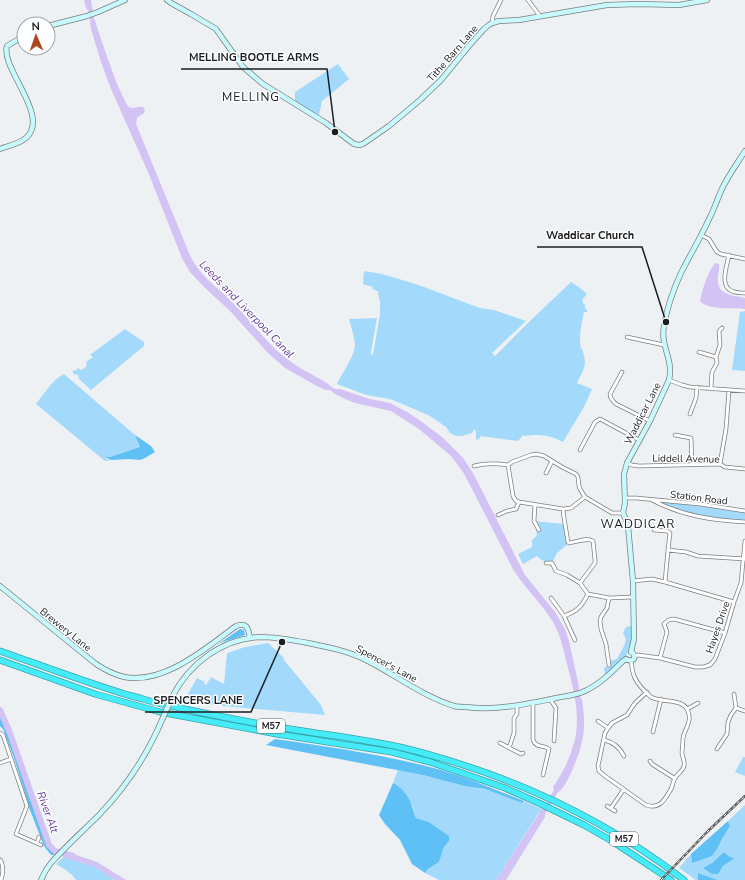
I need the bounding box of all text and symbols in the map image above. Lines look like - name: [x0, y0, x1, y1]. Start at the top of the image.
- north arrow: [16, 16, 56, 56]
- text: N: [31, 19, 40, 34]
- street label: Tithe Barn Lane: [424, 22, 481, 85]
- callout: MELLING BOOTLE ARMS: [181, 46, 327, 69]
- text: MELLING BOOTLE ARMS: [189, 50, 319, 65]
- district label: MELLING: [222, 89, 280, 105]
- callout: Waddicar Church: [537, 224, 642, 247]
- text: Waddicar Church: [546, 228, 634, 243]
- water label: Leeds and Liverpool Canal: [196, 257, 297, 361]
- street label: Waddicar Lane: [621, 380, 664, 447]
- street label: Liddell Avenue: [652, 451, 720, 467]
- street label: Station Road: [669, 488, 729, 508]
- district label: WADDICAR: [601, 516, 675, 532]
- street label: Hayes Drive: [702, 599, 733, 655]
- street label: Brewery Lane: [37, 605, 94, 655]
- street label: Spencer's Lane: [353, 642, 420, 686]
- callout: SPENCERS LANE: [145, 689, 251, 712]
- text: SPENCERS LANE: [153, 693, 243, 708]
- road number: M57: [257, 719, 285, 733]
- water label: River Alt: [33, 789, 62, 836]
- road number: M57: [610, 832, 638, 846]

